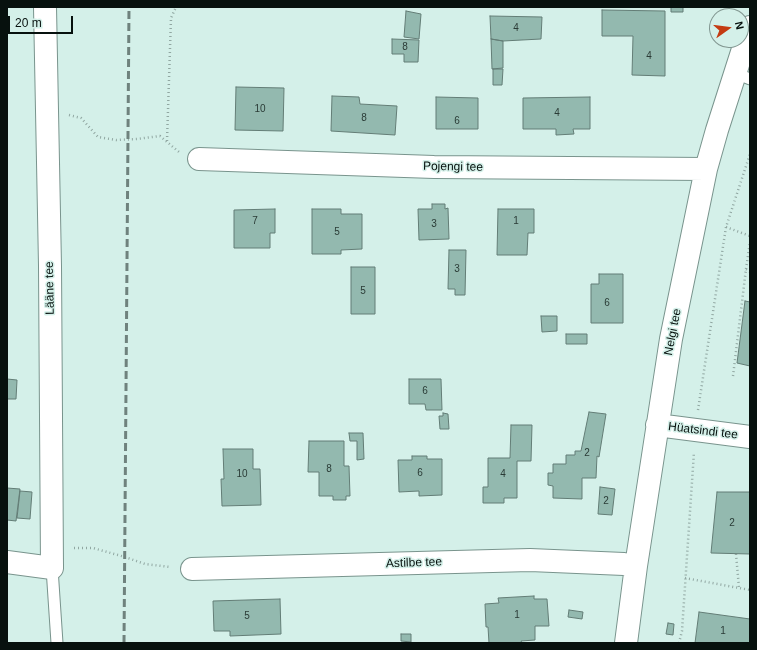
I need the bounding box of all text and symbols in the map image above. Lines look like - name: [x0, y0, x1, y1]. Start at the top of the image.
- scale bar: [10, 8, 75, 34]
- north arrow: [709, 8, 749, 48]
- text: 20 m: [15, 16, 42, 30]
- text: N: [733, 20, 746, 31]
- house number: 4: [513, 22, 519, 34]
- house number: 8: [402, 41, 408, 53]
- house number: 4: [646, 50, 652, 62]
- house number: 10: [254, 103, 266, 115]
- house number: 4: [554, 107, 560, 119]
- house number: 8: [361, 112, 367, 124]
- house number: 6: [454, 115, 460, 127]
- street label: Pojengi tee: [423, 159, 483, 175]
- house number: 7: [252, 215, 258, 227]
- house number: 1: [513, 215, 519, 227]
- house number: 3: [431, 218, 437, 230]
- house number: 5: [334, 226, 340, 238]
- street label: Lääne tee: [42, 261, 58, 315]
- house number: 3: [454, 263, 460, 275]
- house number: 5: [360, 285, 366, 297]
- house number: 6: [604, 297, 610, 309]
- street label: Nelgi tee: [661, 307, 685, 357]
- house number: 6: [422, 385, 428, 397]
- street label: Hüatsindi tee: [667, 420, 739, 442]
- house number: 2: [584, 447, 590, 459]
- house number: 8: [326, 463, 332, 475]
- house number: 6: [417, 467, 423, 479]
- house number: 10: [236, 468, 248, 480]
- house number: 4: [500, 468, 506, 480]
- house number: 2: [603, 495, 609, 507]
- house number: 2: [729, 517, 735, 529]
- street label: Astilbe tee: [386, 555, 442, 571]
- house number: 1: [514, 609, 520, 621]
- house number: 5: [244, 610, 250, 622]
- house number: 1: [720, 625, 726, 637]

